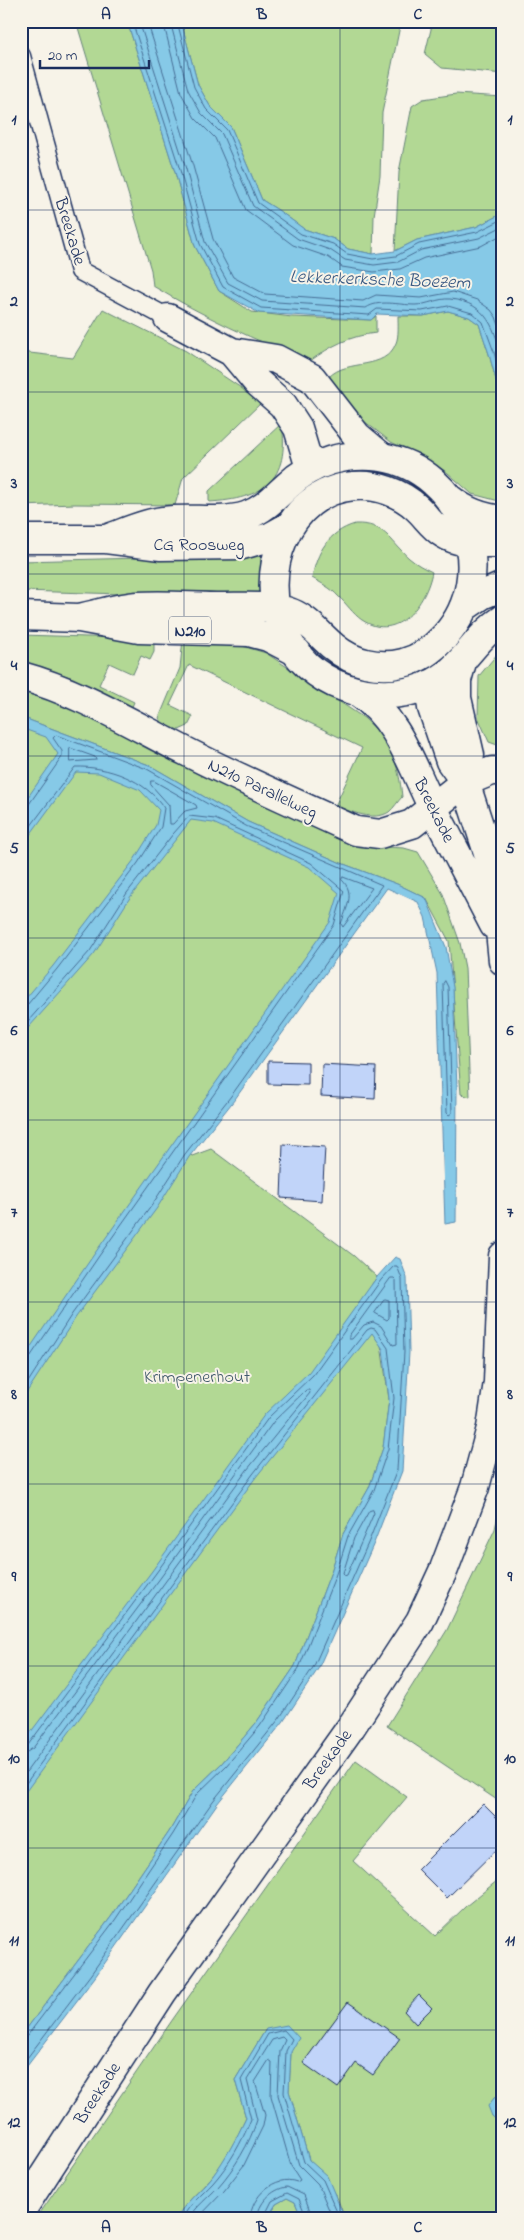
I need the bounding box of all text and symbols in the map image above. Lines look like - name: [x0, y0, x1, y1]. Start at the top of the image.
- text: A: [101, 3, 111, 27]
- text: B: [256, 3, 268, 27]
- text: C: [414, 3, 423, 27]
- scale bar: [40, 38, 149, 70]
- text: 20 m: [48, 45, 78, 67]
- text: 1: [11, 108, 17, 132]
- text: 1: [507, 108, 513, 132]
- street label: Breekade: [46, 194, 92, 270]
- water label: Lekkerkerksche Boezem: [289, 264, 471, 297]
- text: 2: [9, 290, 18, 314]
- text: 2: [505, 290, 514, 314]
- text: 3: [10, 472, 18, 496]
- text: 3: [506, 472, 514, 496]
- street label: CG Roosweg: [154, 533, 244, 560]
- road number: N210: [169, 616, 211, 644]
- text: 4: [10, 654, 18, 678]
- text: 4: [506, 654, 514, 678]
- street label: N210 Parallelweg: [203, 753, 321, 828]
- street label: Breekade: [405, 773, 461, 849]
- text: 5: [9, 837, 19, 861]
- text: 5: [505, 837, 515, 861]
- text: 6: [9, 1019, 18, 1043]
- text: 6: [505, 1019, 514, 1043]
- text: 7: [11, 1201, 18, 1225]
- text: 7: [507, 1201, 514, 1225]
- park label: Krimpenerhout: [144, 1365, 250, 1391]
- text: 8: [10, 1383, 17, 1407]
- text: 8: [506, 1383, 513, 1407]
- text: 9: [11, 1565, 17, 1589]
- text: 9: [507, 1565, 513, 1589]
- street label: Breekade: [297, 1724, 360, 1797]
- text: 10: [8, 1747, 20, 1771]
- text: 10: [504, 1747, 516, 1771]
- text: 11: [9, 1929, 20, 1953]
- text: 11: [505, 1929, 516, 1953]
- street label: Breekade: [68, 2057, 129, 2131]
- text: 12: [7, 2111, 21, 2135]
- text: 12: [503, 2111, 517, 2135]
- text: A: [101, 2216, 111, 2240]
- text: B: [256, 2216, 268, 2240]
- text: C: [414, 2216, 423, 2240]

